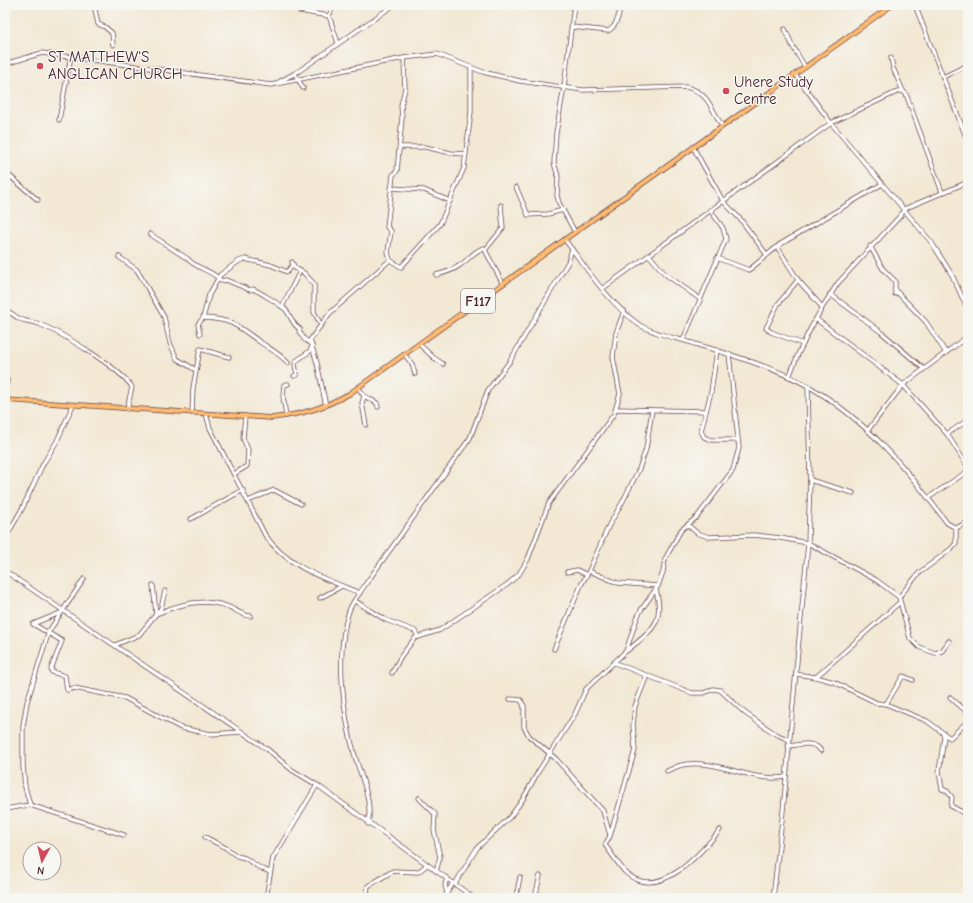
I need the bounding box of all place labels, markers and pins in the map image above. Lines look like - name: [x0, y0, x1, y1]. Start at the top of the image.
- place label: ST MATTHEW'S ANGLICAN CHURCH: [48, 48, 183, 83]
- marker: ST MATTHEW'S ANGLICAN CHURCH: [35, 61, 45, 71]
- place label: Uhere Study Centre: [734, 73, 813, 108]
- marker: Uhere Study Centre: [721, 86, 731, 96]

